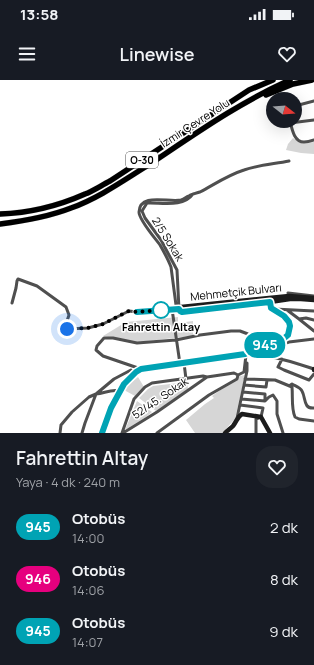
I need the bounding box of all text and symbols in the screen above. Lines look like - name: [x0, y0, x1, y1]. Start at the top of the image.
- text: 13:58: [20, 4, 58, 25]
- text: Linewise: [120, 42, 194, 66]
- icon: menu: [16, 43, 38, 65]
- icon: heart: [276, 43, 298, 65]
- north arrow: [266, 92, 302, 128]
- map controls: [266, 92, 302, 128]
- street label: İzmir Çevre Yolu: [157, 95, 232, 151]
- road number: O-30: [126, 152, 158, 168]
- street label: 2/5 Sokak: [149, 214, 188, 264]
- street label: Mehmetçik Bulvarı: [189, 279, 282, 304]
- marker: Fahrettin Altay: [152, 301, 170, 319]
- your location: [57, 319, 77, 339]
- place label: Fahrettin Altay: [122, 319, 201, 334]
- line badge: 945: [242, 332, 288, 358]
- text: 945: [252, 335, 278, 354]
- street label: 52/45. Sokak: [129, 373, 191, 422]
- text: Fahrettin Altay: [16, 445, 148, 471]
- button: heart: [256, 446, 298, 488]
- text: Yaya · 4 dk · 240 m: [16, 473, 120, 491]
- text: Otobüs: [72, 508, 125, 529]
- text: 945: [25, 517, 51, 536]
- text: 2 dk: [270, 517, 298, 538]
- text: 14:00: [72, 529, 104, 547]
- text: Otobüs: [72, 560, 125, 581]
- text: 946: [25, 569, 51, 588]
- text: 8 dk: [270, 569, 298, 590]
- text: 14:06: [72, 581, 105, 599]
- text: Otobüs: [72, 612, 125, 633]
- text: 945: [25, 621, 51, 640]
- text: 9 dk: [269, 621, 298, 642]
- text: 14:07: [72, 633, 103, 651]

